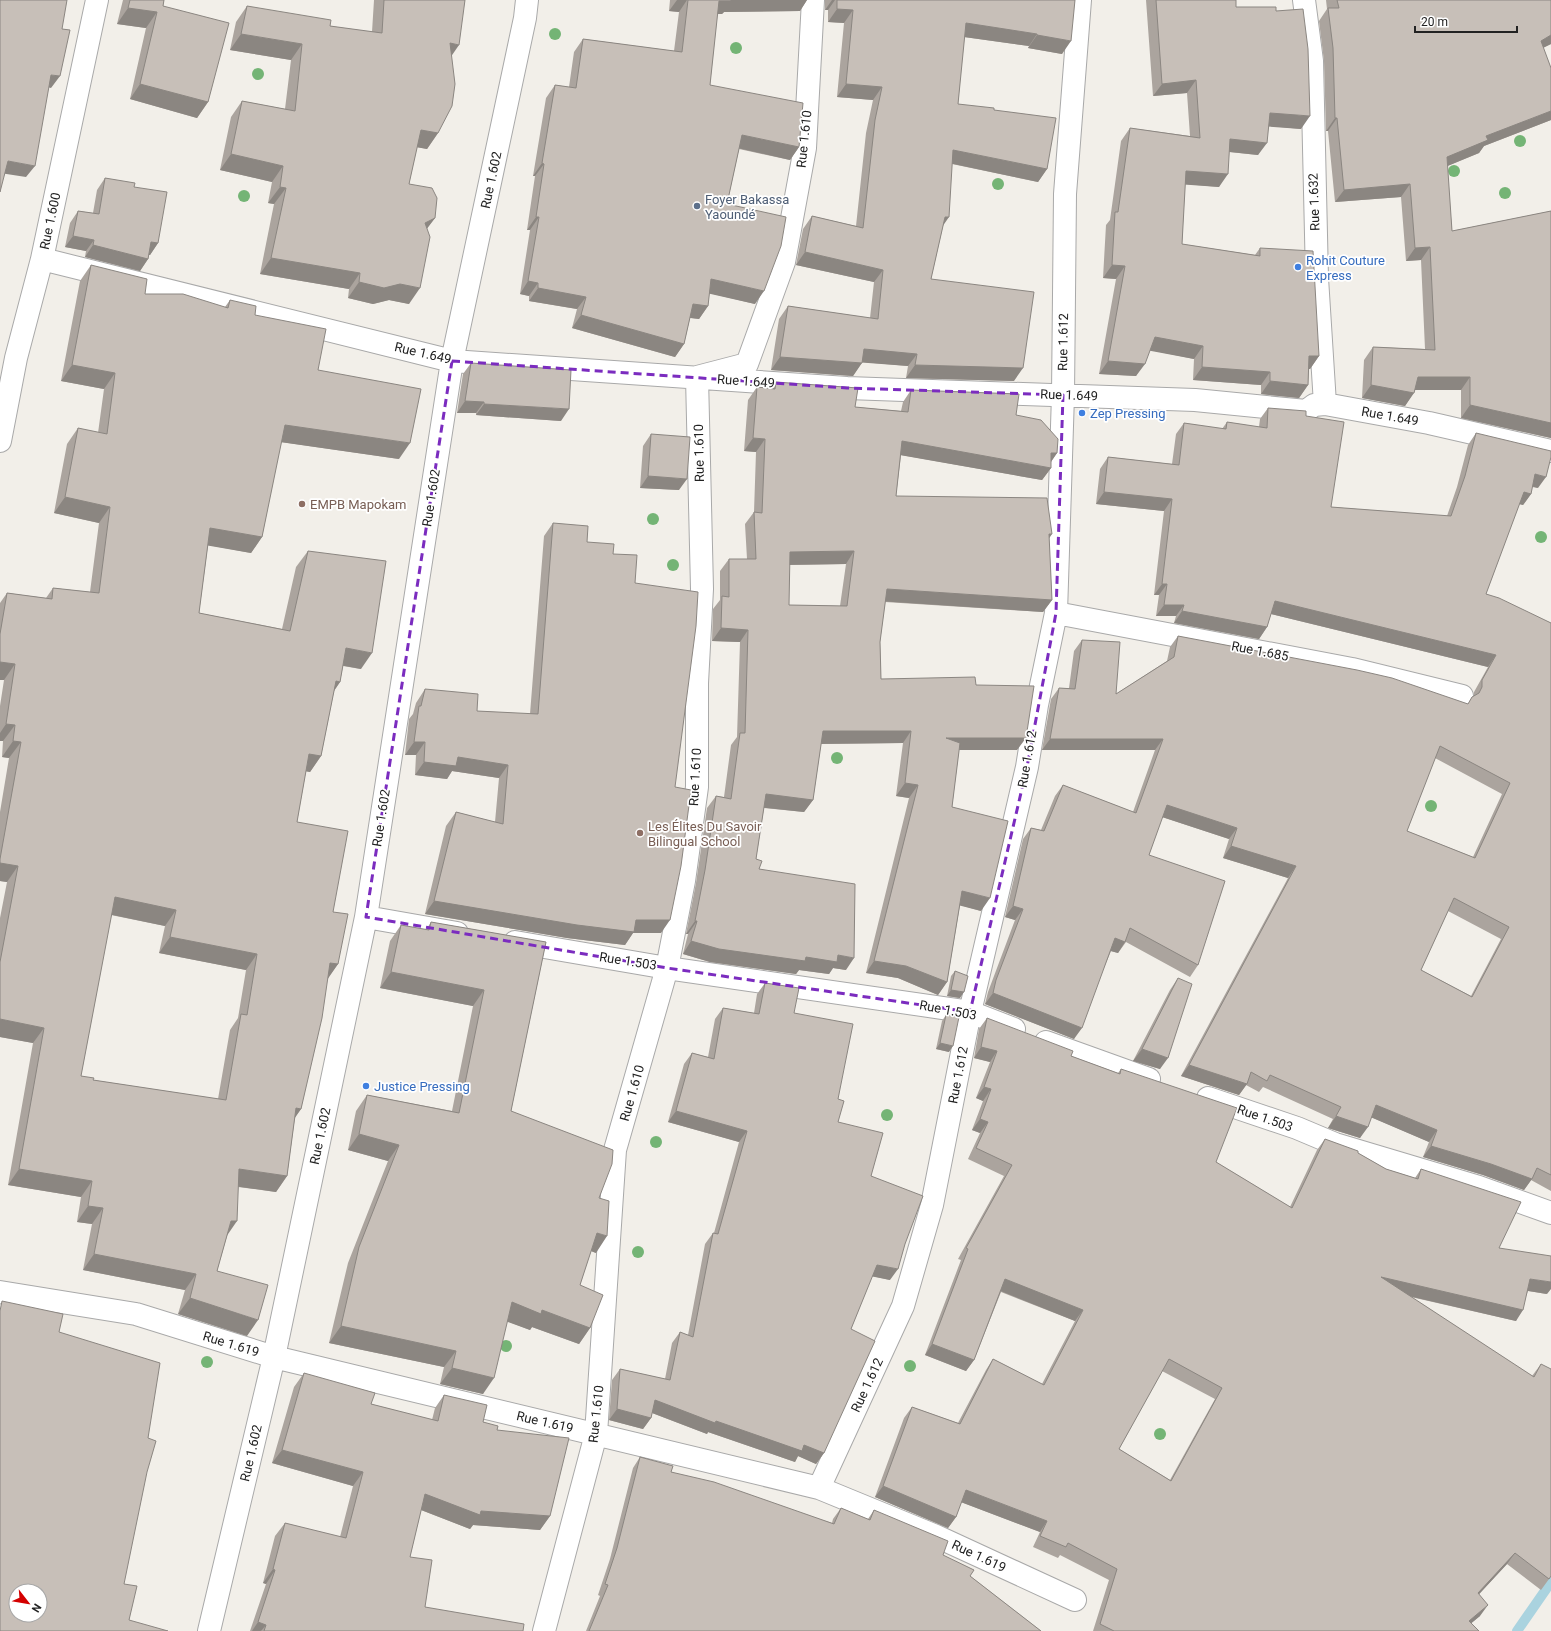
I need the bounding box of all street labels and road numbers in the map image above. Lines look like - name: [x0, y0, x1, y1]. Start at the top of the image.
- street label: Rue 1.610: [794, 109, 814, 169]
- street label: Rue 1.602: [478, 150, 504, 210]
- street label: Rue 1.632: [1305, 173, 1323, 231]
- street label: Rue 1.600: [37, 191, 63, 251]
- street label: Rue 1.612: [1055, 313, 1071, 371]
- street label: Rue 1.649: [393, 339, 453, 367]
- street label: Rue 1.649: [717, 371, 775, 391]
- street label: Rue 1.649: [1040, 386, 1098, 404]
- street label: Rue 1.649: [1360, 404, 1420, 428]
- street label: Rue 1.610: [691, 424, 707, 482]
- street label: Rue 1.602: [419, 468, 443, 528]
- street label: Rue 1.685: [1230, 638, 1290, 664]
- street label: Rue 1.612: [1015, 729, 1039, 789]
- street label: Rue 1.610: [686, 748, 704, 806]
- street label: Rue 1.602: [369, 788, 393, 848]
- street label: Rue 1.503: [598, 949, 658, 973]
- street label: Rue 1.503: [918, 997, 978, 1023]
- street label: Rue 1.612: [945, 1045, 971, 1105]
- street label: Rue 1.610: [617, 1063, 647, 1123]
- street label: Rue 1.503: [1235, 1101, 1295, 1135]
- street label: Rue 1.602: [307, 1106, 333, 1166]
- street label: Rue 1.619: [201, 1328, 261, 1360]
- street label: Rue 1.612: [848, 1356, 886, 1414]
- street label: Rue 1.610: [586, 1384, 606, 1444]
- street label: Rue 1.619: [515, 1408, 575, 1436]
- street label: Rue 1.602: [237, 1423, 265, 1483]
- street label: Rue 1.619: [950, 1537, 1008, 1575]

